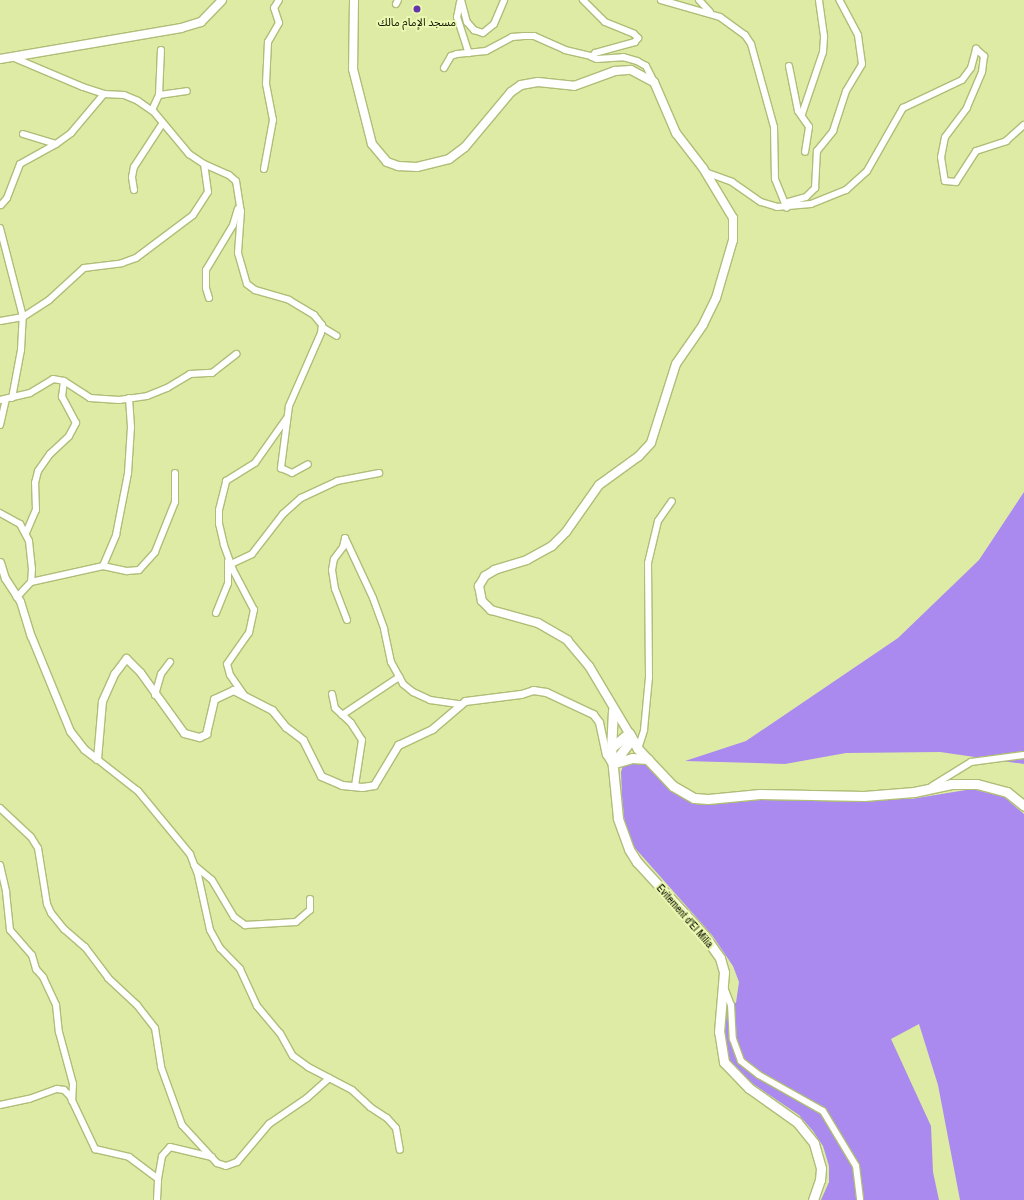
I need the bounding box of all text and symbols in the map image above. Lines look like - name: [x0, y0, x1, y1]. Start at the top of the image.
- marker: مسجد الإمام مالك: [412, 4, 422, 14]
- place label: مسجد الإمام مالك: [378, 15, 456, 29]
- street label: Evitement d'El Milia: [654, 882, 716, 950]

